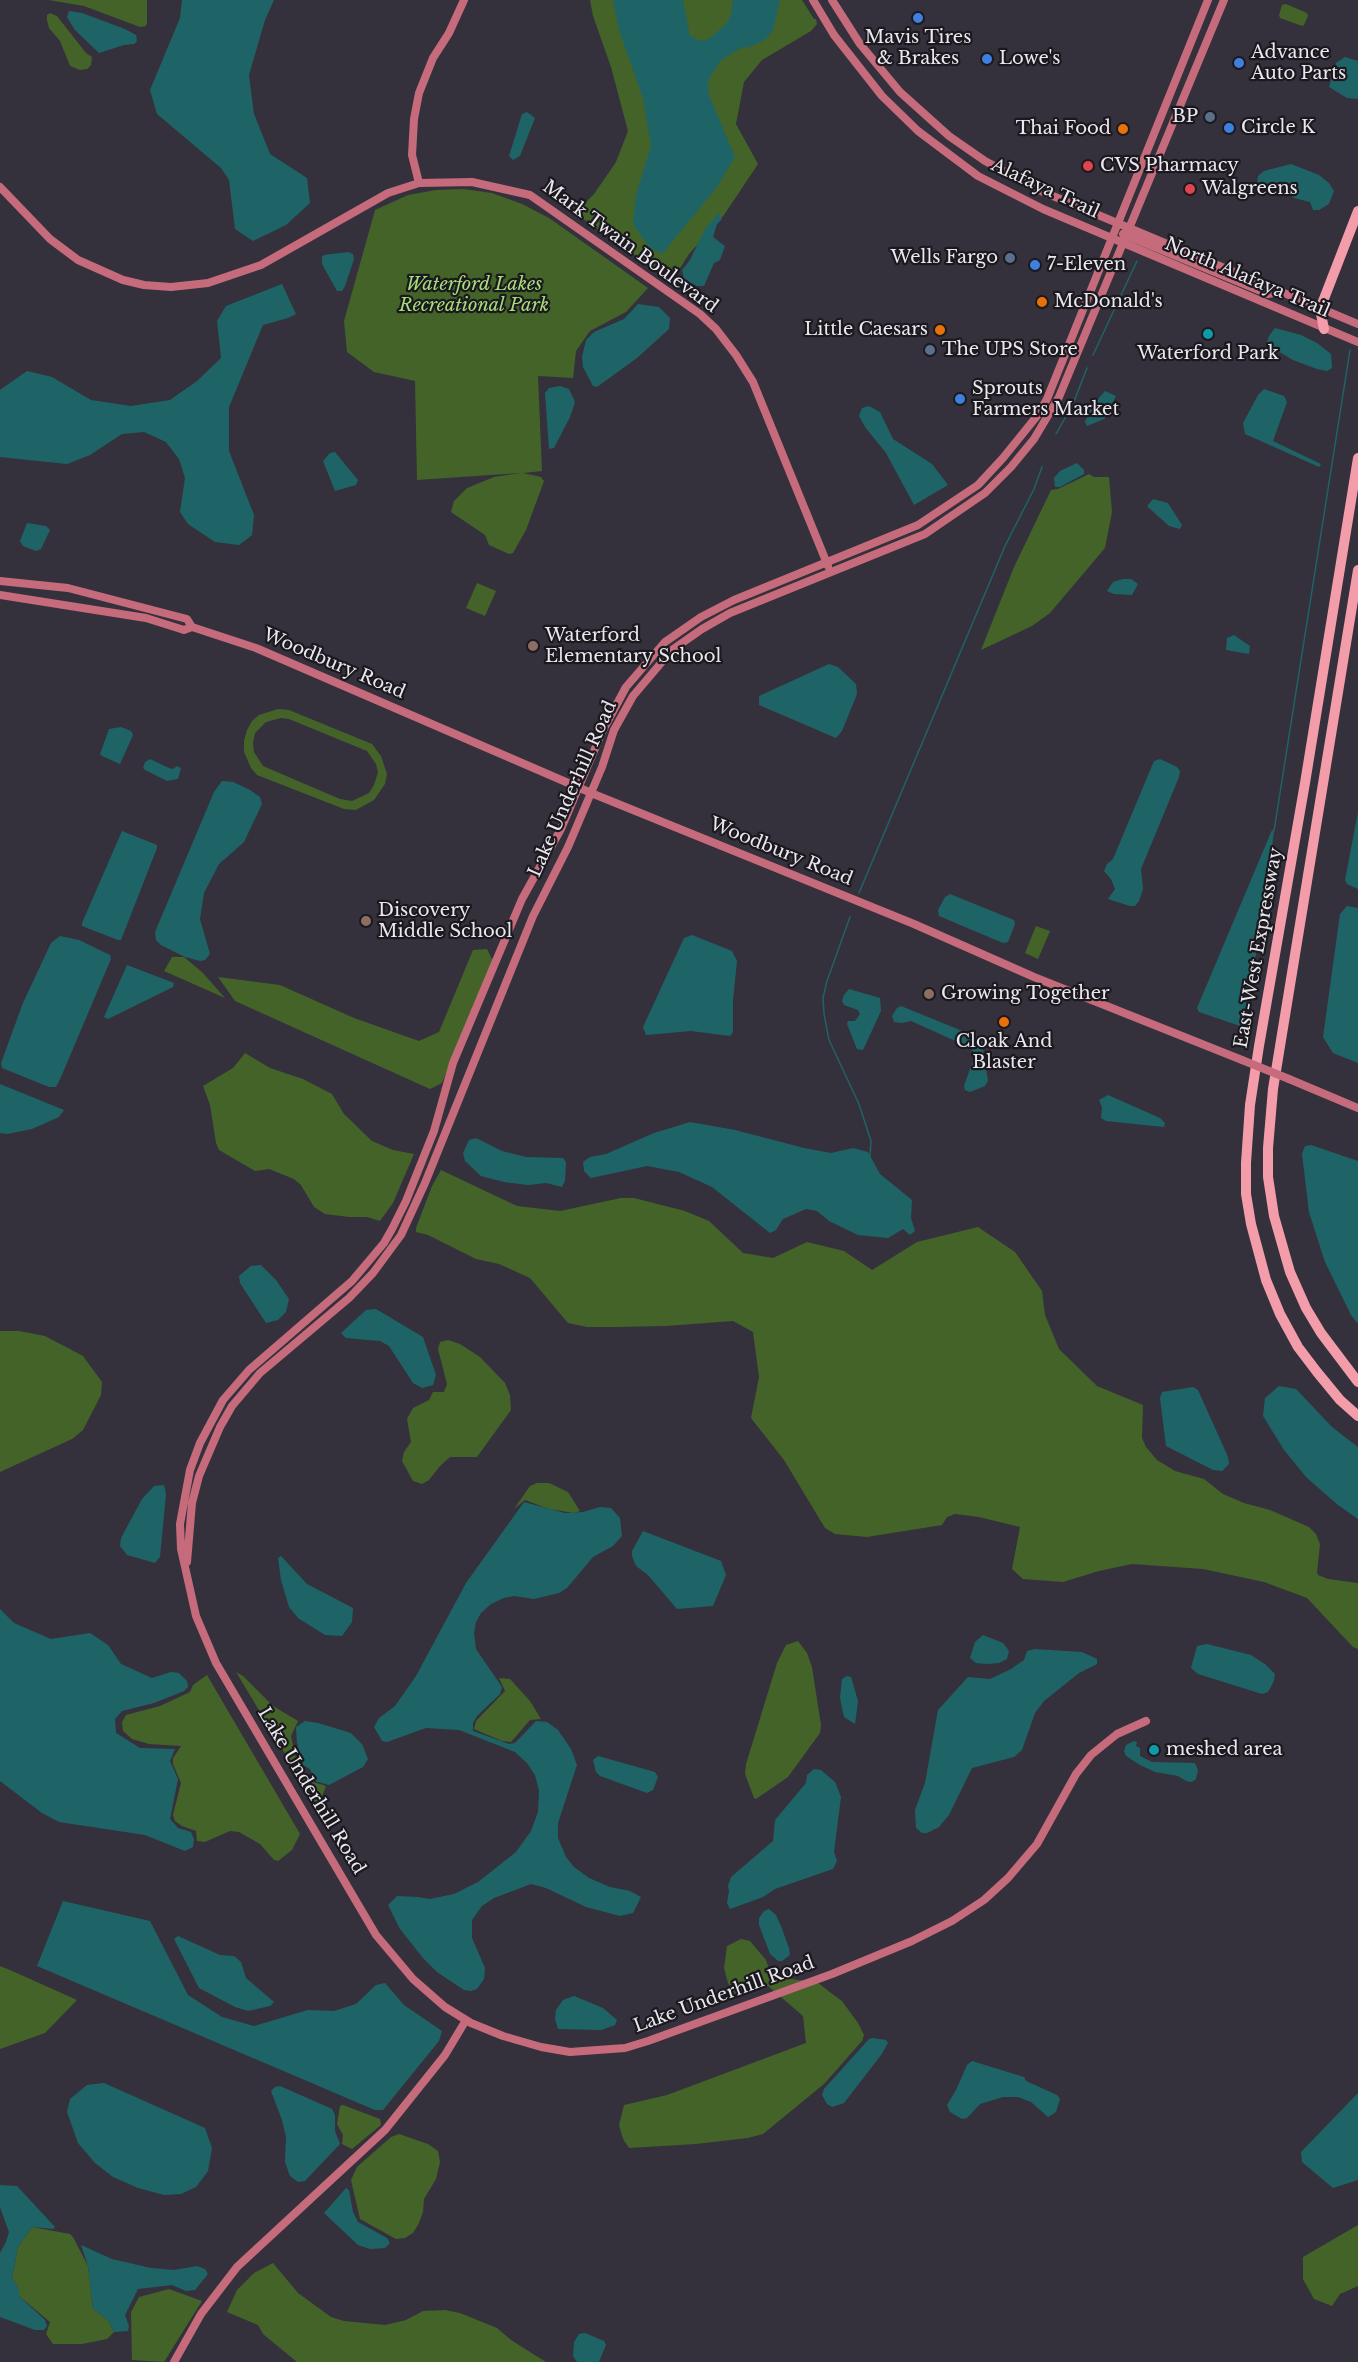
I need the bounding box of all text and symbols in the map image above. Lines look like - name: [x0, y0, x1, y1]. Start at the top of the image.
- marker: Mavis Tires & Brakes: [911, 11, 925, 25]
- place label: Mavis Tires & Brakes: [865, 27, 971, 70]
- place label: Advance Auto Parts: [1251, 42, 1346, 84]
- place label: Lowe's: [999, 48, 1060, 70]
- marker: Lowe's: [980, 52, 994, 66]
- marker: Advance Auto Parts: [1232, 56, 1246, 70]
- place label: BP: [1172, 106, 1198, 128]
- marker: BP: [1203, 110, 1217, 124]
- place label: Circle K: [1241, 117, 1315, 139]
- place label: Thai Food: [1016, 118, 1111, 140]
- marker: Circle K: [1222, 121, 1236, 135]
- marker: Thai Food: [1116, 122, 1130, 136]
- street label: Alafaya Trail: [987, 155, 1103, 223]
- place label: CVS Pharmacy: [1100, 155, 1239, 177]
- marker: CVS Pharmacy: [1081, 159, 1095, 173]
- street label: Mark Twain Boulevard: [538, 176, 722, 318]
- place label: Walgreens: [1202, 178, 1298, 200]
- marker: Walgreens: [1183, 182, 1197, 196]
- street label: North Alafaya Trail: [1161, 233, 1333, 323]
- place label: Wells Fargo: [890, 247, 998, 269]
- marker: Wells Fargo: [1003, 251, 1017, 265]
- place label: 7-Eleven: [1047, 254, 1126, 276]
- marker: 7-Eleven: [1028, 258, 1042, 272]
- park label: Waterford Lakes Recreational Park: [399, 274, 549, 316]
- place label: McDonald's: [1054, 291, 1163, 313]
- marker: McDonald's: [1035, 295, 1049, 309]
- place label: Little Caesars: [804, 319, 928, 341]
- marker: Little Caesars: [933, 323, 947, 337]
- marker: Waterford Park: [1201, 327, 1215, 341]
- place label: The UPS Store: [942, 339, 1078, 361]
- marker: The UPS Store: [923, 343, 937, 357]
- place label: Waterford Park: [1137, 343, 1279, 365]
- place label: Sprouts Farmers Market: [972, 378, 1119, 420]
- marker: Sprouts Farmers Market: [953, 392, 967, 406]
- street label: Woodbury Road: [260, 624, 408, 704]
- place label: Waterford Elementary School: [545, 625, 721, 668]
- marker: Waterford Elementary School: [526, 639, 540, 653]
- street label: Lake Underhill Road: [524, 698, 622, 880]
- street label: Woodbury Road: [706, 813, 856, 891]
- street label: East-West Expressway: [1231, 846, 1287, 1050]
- place label: Discovery Middle School: [378, 900, 512, 942]
- marker: Discovery Middle School: [359, 914, 373, 928]
- place label: Growing Together: [941, 983, 1110, 1005]
- marker: Growing Together: [922, 987, 936, 1001]
- marker: Cloak And Blaster: [997, 1015, 1011, 1029]
- place label: Cloak And Blaster: [956, 1031, 1052, 1074]
- street label: Lake Underhill Road: [253, 1704, 369, 1878]
- place label: meshed area: [1166, 1739, 1282, 1761]
- marker: meshed area: [1147, 1743, 1161, 1757]
- street label: Lake Underhill Road: [631, 1952, 817, 2038]

